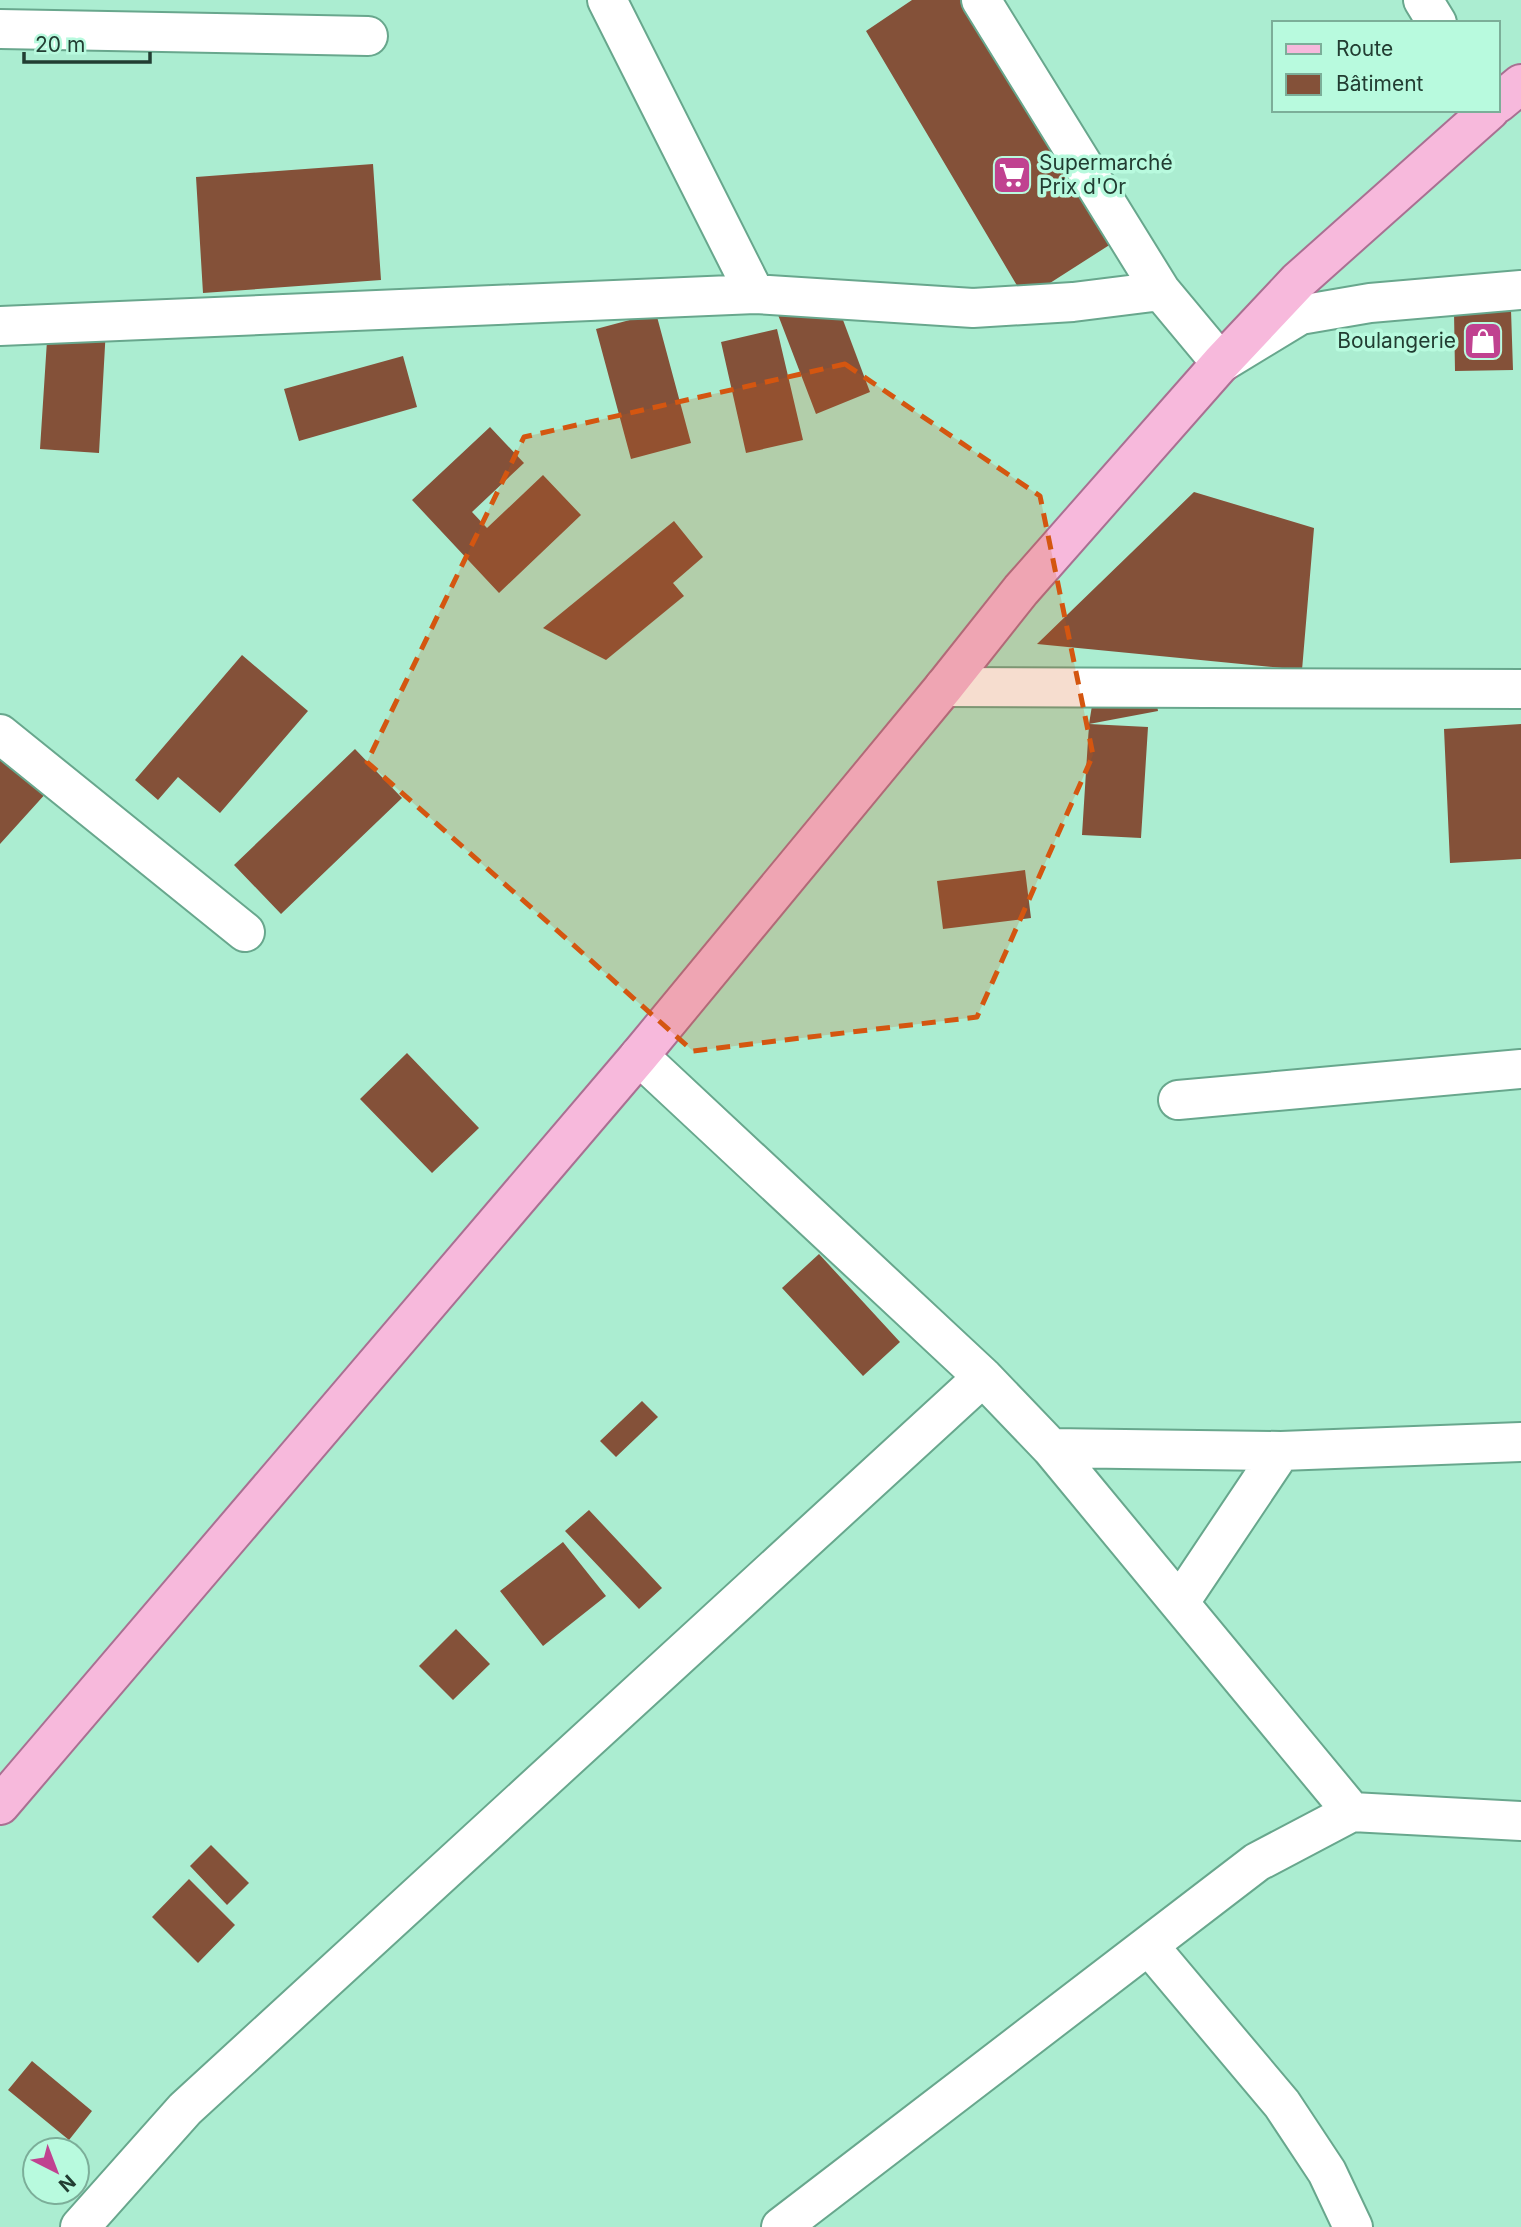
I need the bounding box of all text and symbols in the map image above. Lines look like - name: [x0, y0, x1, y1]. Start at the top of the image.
- scale bar: [24, 21, 150, 65]
- legend: [1272, 21, 1500, 112]
- text: 20 m: [35, 32, 85, 57]
- text: Route: [1336, 36, 1393, 61]
- text: Bâtiment: [1336, 71, 1424, 96]
- place label: Supermarché Prix d'Or: [1039, 150, 1173, 199]
- supermarket icon: Supermarché Prix d'Or: [991, 154, 1033, 196]
- shop icon: Boulangerie: [1462, 320, 1504, 362]
- place label: Boulangerie: [1337, 328, 1456, 353]
- north arrow: [21, 2136, 91, 2206]
- text: N: [54, 2170, 80, 2197]

